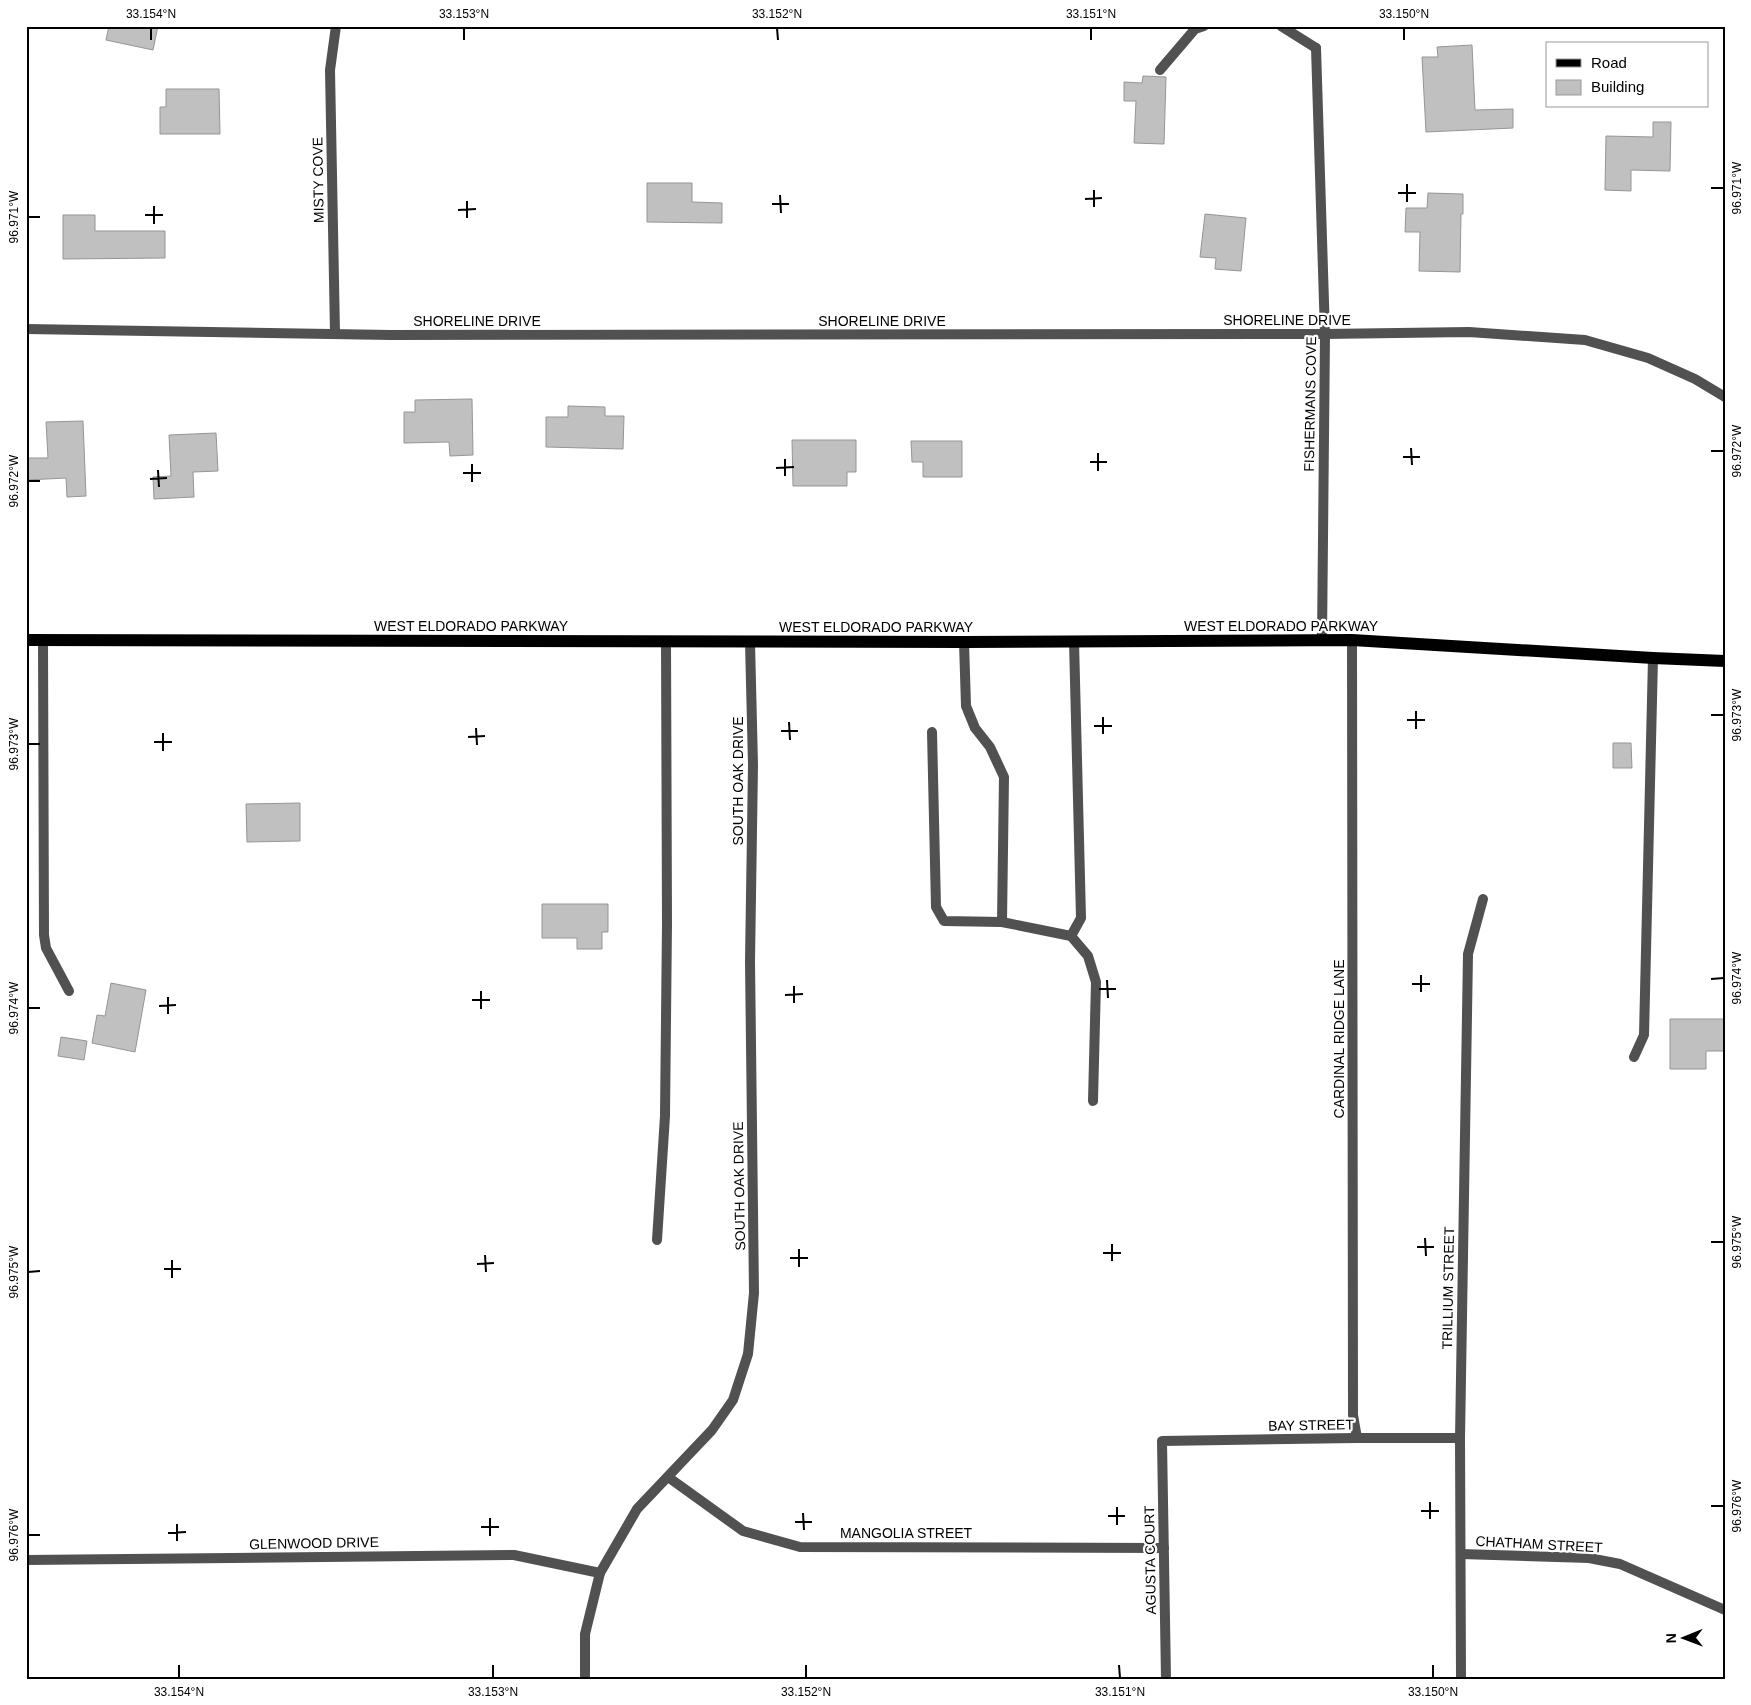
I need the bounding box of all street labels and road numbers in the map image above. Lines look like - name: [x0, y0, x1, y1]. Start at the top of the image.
- street label: MISTY COVE: [309, 137, 327, 223]
- street label: SHORELINE DRIVE: [1223, 312, 1351, 328]
- street label: SHORELINE DRIVE: [413, 313, 541, 329]
- street label: SHORELINE DRIVE: [818, 313, 946, 329]
- street label: FISHERMANS COVE: [1301, 336, 1319, 472]
- street label: WEST ELDORADO PARKWAY: [374, 618, 569, 634]
- street label: WEST ELDORADO PARKWAY: [1184, 618, 1379, 634]
- street label: WEST ELDORADO PARKWAY: [779, 619, 974, 635]
- street label: SOUTH OAK DRIVE: [730, 716, 746, 846]
- street label: CARDINAL RIDGE LANE: [1331, 960, 1347, 1118]
- street label: SOUTH OAK DRIVE: [730, 1121, 748, 1251]
- street label: TRILLIUM STREET: [1439, 1226, 1457, 1350]
- street label: BAY STREET: [1268, 1416, 1354, 1434]
- street label: AGUSTA COURT: [1141, 1505, 1159, 1615]
- street label: MANGOLIA STREET: [840, 1525, 973, 1541]
- street label: CHATHAM STREET: [1475, 1533, 1603, 1555]
- street label: GLENWOOD DRIVE: [249, 1534, 379, 1552]

